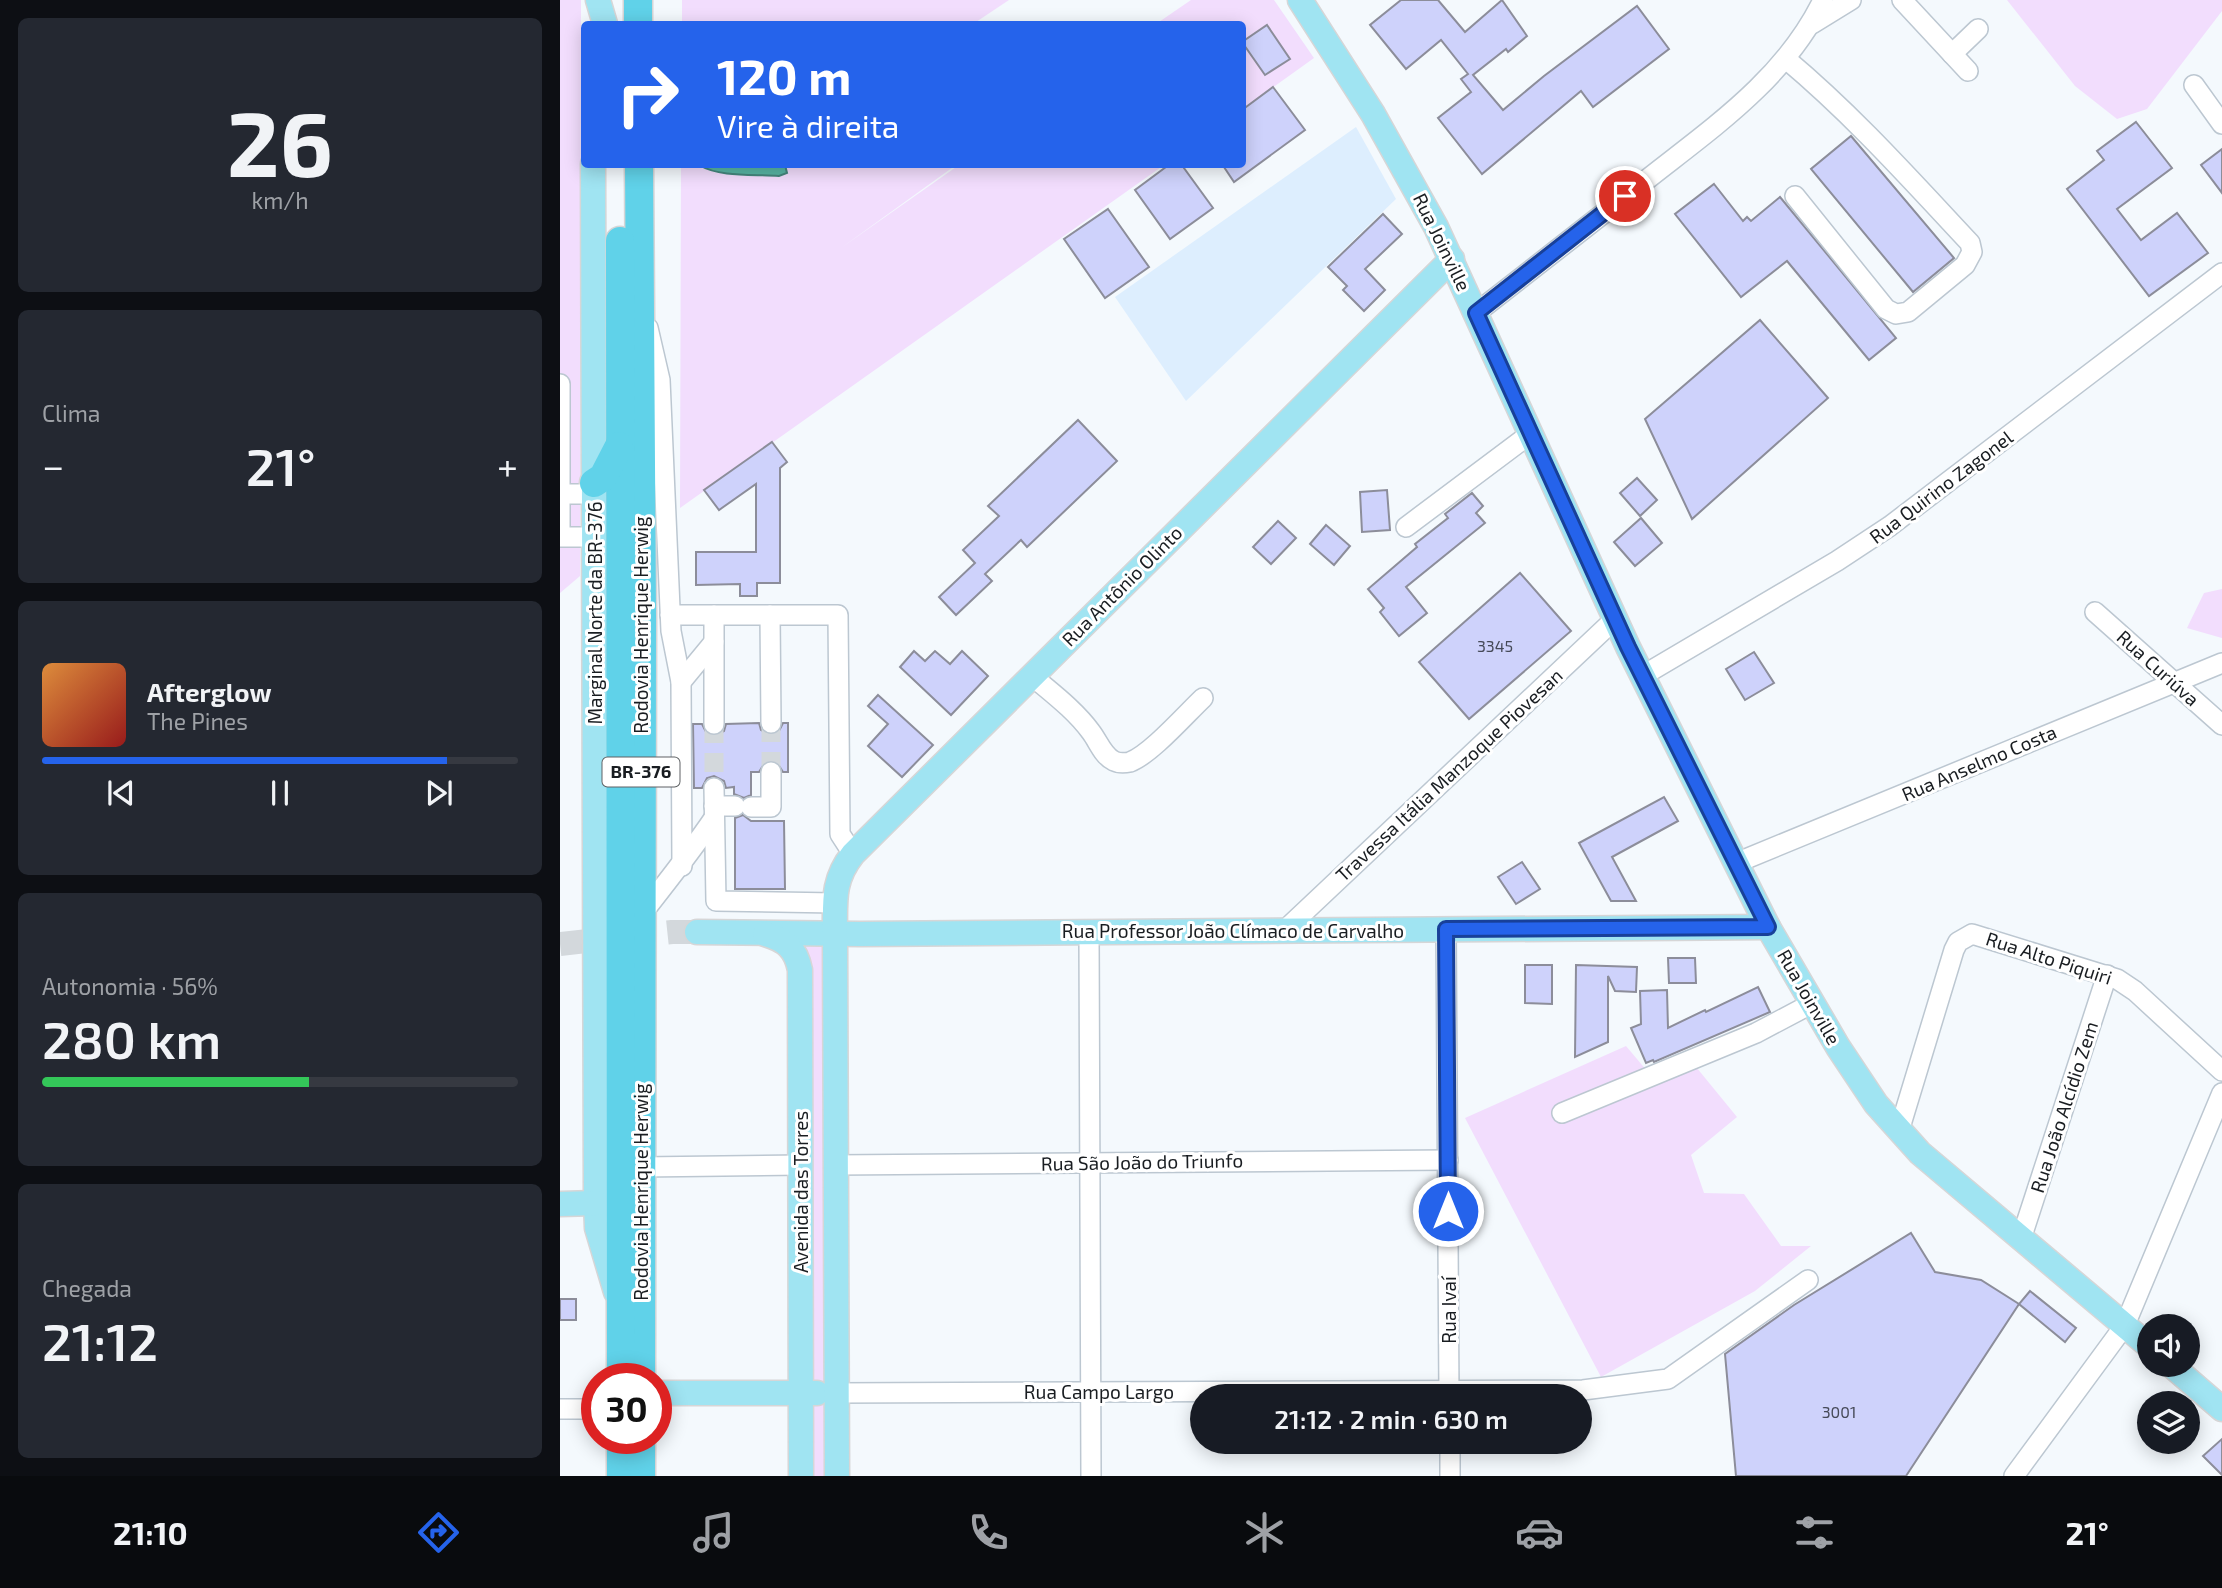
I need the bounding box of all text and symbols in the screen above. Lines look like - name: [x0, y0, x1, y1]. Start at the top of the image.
- text: 120 m: [717, 46, 851, 105]
- icon: right: [602, 49, 693, 140]
- text: 26: [227, 86, 333, 195]
- text: Vire à direita: [717, 106, 899, 144]
- pin: [1595, 166, 1655, 226]
- icon: arrive: [1606, 177, 1644, 215]
- text: km/h: [251, 186, 309, 214]
- street label: Rua Joinville: [1409, 189, 1476, 295]
- text: Clima: [42, 399, 100, 427]
- street label: Rua Quirino Zagonel: [1865, 425, 2017, 548]
- text: 21°: [246, 434, 316, 496]
- text: −: [42, 442, 64, 488]
- text: +: [497, 442, 518, 488]
- street label: Marginal Norte da BR-376: [583, 501, 606, 725]
- street label: Rodovia Henrique Herwig: [629, 516, 652, 734]
- street label: Rua Antônio Olinto: [1057, 521, 1187, 651]
- street label: Rua Curiúva: [2113, 625, 2204, 710]
- house number: 3345: [1477, 636, 1513, 655]
- street label: Travessa Itália Manzoque Piovesan: [1330, 663, 1567, 886]
- text: Afterglow: [147, 676, 272, 707]
- text: The Pines: [147, 707, 248, 735]
- street label: Rua Anselmo Costa: [1898, 720, 2060, 806]
- road number: BR-376: [602, 758, 679, 786]
- icon: previous: [102, 774, 140, 812]
- icon: pause: [261, 774, 299, 812]
- icon: next: [420, 774, 458, 812]
- street label: Rua Professor João Clímaco de Carvalho: [1062, 919, 1404, 942]
- street label: Rua Alto Piquiri: [1983, 926, 2115, 989]
- street label: Rua Joinville: [1773, 945, 1846, 1048]
- text: Autonomia · 56%: [42, 972, 218, 1000]
- text: 280 km: [42, 1007, 221, 1069]
- street label: Rua João Alcídio Zem: [2025, 1018, 2102, 1195]
- street label: Rodovia Henrique Herwig: [629, 1083, 652, 1301]
- street label: Avenida das Torres: [789, 1111, 812, 1273]
- street label: Rua São João do Triunfo: [1041, 1148, 1243, 1175]
- position arrow: [1411, 1174, 1485, 1248]
- text: Chegada: [42, 1274, 132, 1302]
- street label: Rua Ivaí: [1437, 1275, 1460, 1344]
- text: 21:12: [42, 1309, 158, 1371]
- map controls: [2137, 1314, 2200, 1454]
- button: sound: [2137, 1314, 2200, 1377]
- speed limit sign: 30: [581, 1363, 672, 1454]
- street label: Rua Campo Largo: [1024, 1380, 1174, 1403]
- button: layers: [2137, 1391, 2200, 1454]
- house number: 3001: [1822, 1402, 1856, 1421]
- text: 21:12 · 2 min · 630 m: [1274, 1403, 1508, 1434]
- icon: directions: [414, 1508, 463, 1557]
- icon: music: [689, 1508, 738, 1557]
- icon: phone: [964, 1508, 1013, 1557]
- icon: climate: [1240, 1508, 1289, 1557]
- icon: car: [1515, 1508, 1564, 1557]
- icon: filters: [1790, 1508, 1839, 1557]
- text: 21:10: [113, 1513, 188, 1551]
- text: 21°: [2065, 1513, 2109, 1551]

